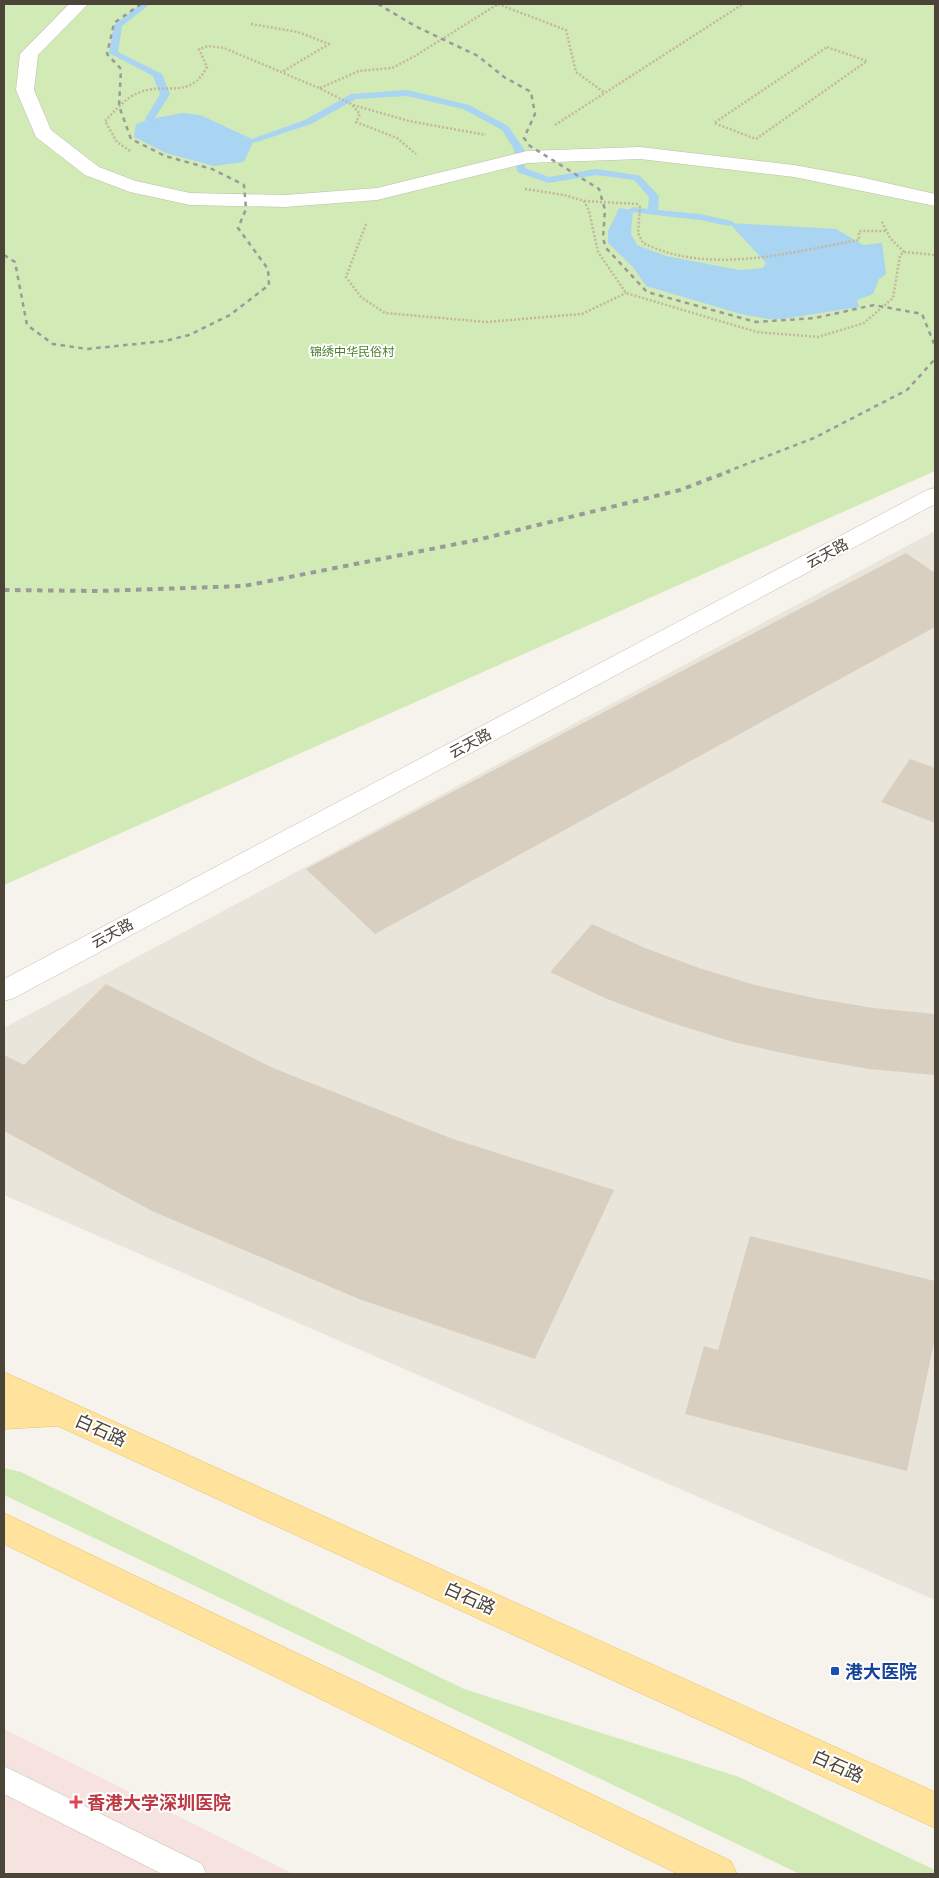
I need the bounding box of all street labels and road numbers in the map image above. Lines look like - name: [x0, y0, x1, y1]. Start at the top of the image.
- street label: 云天路: [803, 534, 851, 572]
- street label: 云天路: [446, 724, 494, 762]
- street label: 云天路: [88, 914, 136, 952]
- street label: 白石路: [72, 1409, 130, 1451]
- street label: 白石路: [441, 1577, 499, 1619]
- street label: 白石路: [809, 1745, 867, 1787]

